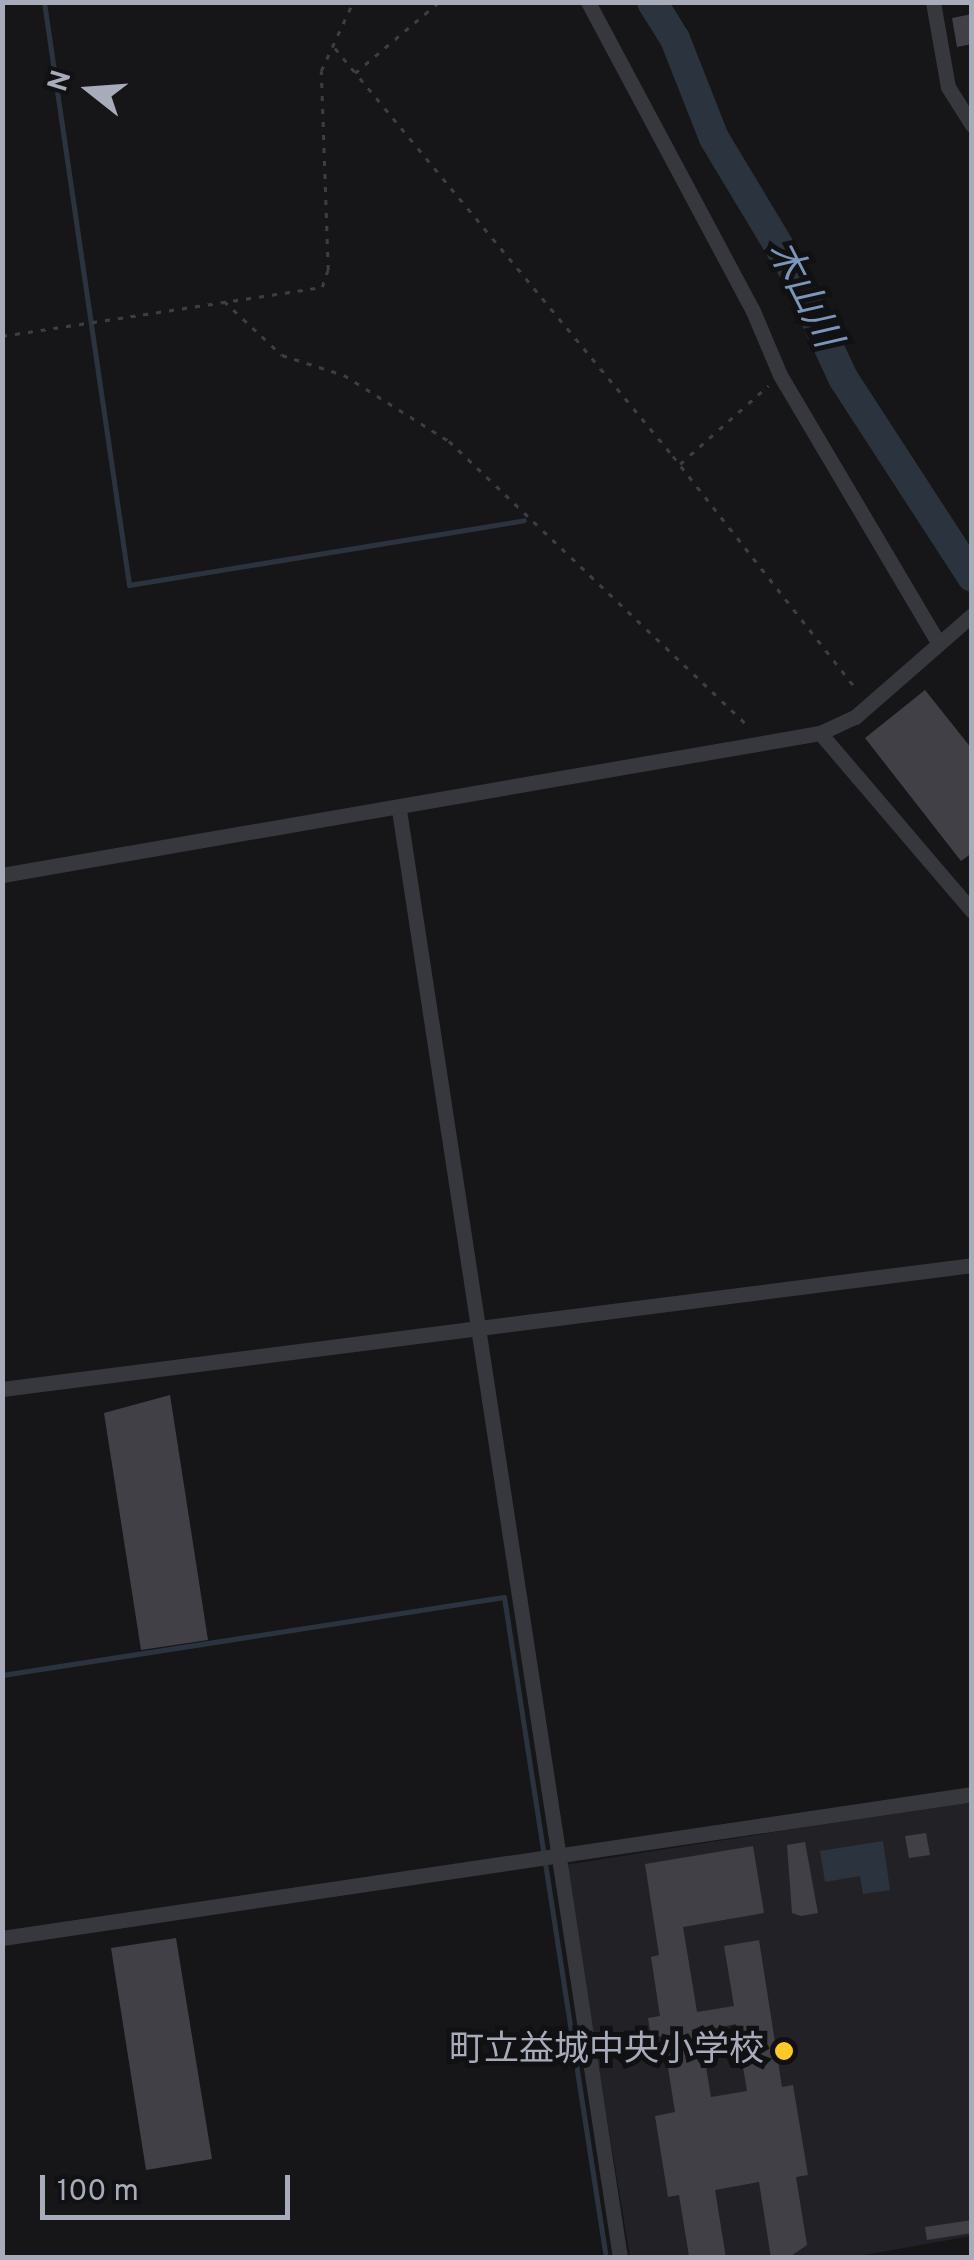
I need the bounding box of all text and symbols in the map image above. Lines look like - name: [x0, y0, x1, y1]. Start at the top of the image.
- north arrow: [40, 40, 140, 140]
- text: N: [41, 66, 81, 96]
- water label: 木山川: [756, 234, 848, 356]
- place label: 町立益城中央小学校: [449, 2030, 764, 2072]
- marker: 町立益城中央小学校: [773, 2040, 795, 2062]
- scale bar: [45, 2155, 295, 2217]
- text: 100 m: [57, 2174, 139, 2211]

